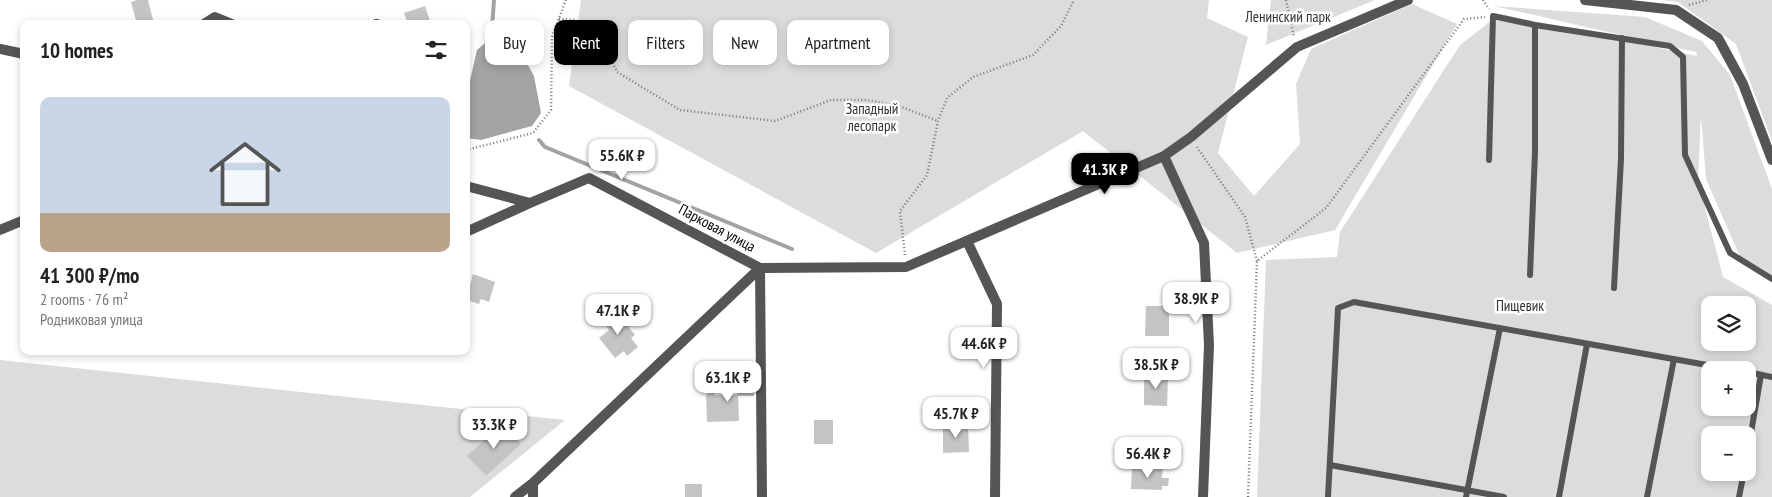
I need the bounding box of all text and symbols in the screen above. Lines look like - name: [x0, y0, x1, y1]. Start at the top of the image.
- park label: Ленинский парк: [1244, 7, 1331, 26]
- chip: Buy: [485, 20, 544, 65]
- chip: Rent: [554, 20, 618, 65]
- chip: Filters: [628, 20, 703, 65]
- chip: New: [713, 20, 777, 65]
- chip: Apartment: [787, 20, 889, 65]
- icon: filters: [422, 36, 450, 64]
- text: 10 homes: [40, 37, 113, 64]
- park label: Западный лесопарк: [846, 99, 898, 135]
- icon: home: [200, 129, 290, 219]
- pin: 55.6K ₽: [576, 138, 668, 181]
- text: 55.6K ₽: [599, 145, 645, 165]
- pin: 41.3K ₽: [1059, 152, 1151, 195]
- text: 41.3K ₽: [1082, 159, 1128, 179]
- street label: Парковая улица: [676, 199, 759, 256]
- text: 41 300 ₽/mo: [40, 262, 139, 289]
- pin: 38.9K ₽: [1150, 282, 1242, 324]
- text: 38.9K ₽: [1173, 288, 1219, 308]
- text: 2 rooms · 76 m²: [40, 289, 128, 309]
- pin: 47.1K ₽: [572, 294, 664, 336]
- park label: Пищевик: [1496, 296, 1544, 315]
- map controls: [1701, 296, 1756, 481]
- button: layers: [1701, 296, 1756, 351]
- text: 47.1K ₽: [596, 300, 640, 320]
- text: Родниковая улица: [40, 309, 143, 329]
- pin: 44.6K ₽: [938, 326, 1030, 369]
- text: 44.6K ₽: [961, 333, 1007, 353]
- pin: 38.5K ₽: [1110, 348, 1202, 390]
- text: 38.5K ₽: [1133, 354, 1179, 374]
- pin: 63.1K ₽: [682, 360, 774, 403]
- button: +: [1701, 361, 1756, 416]
- text: 63.1K ₽: [705, 367, 751, 387]
- pin: 45.7K ₽: [910, 396, 1002, 439]
- text: 45.7K ₽: [933, 403, 979, 423]
- pin: 33.3K ₽: [448, 408, 540, 450]
- text: 33.3K ₽: [471, 414, 517, 434]
- button: −: [1701, 426, 1756, 481]
- pin: 56.4K ₽: [1102, 436, 1194, 479]
- text: 56.4K ₽: [1125, 443, 1171, 463]

